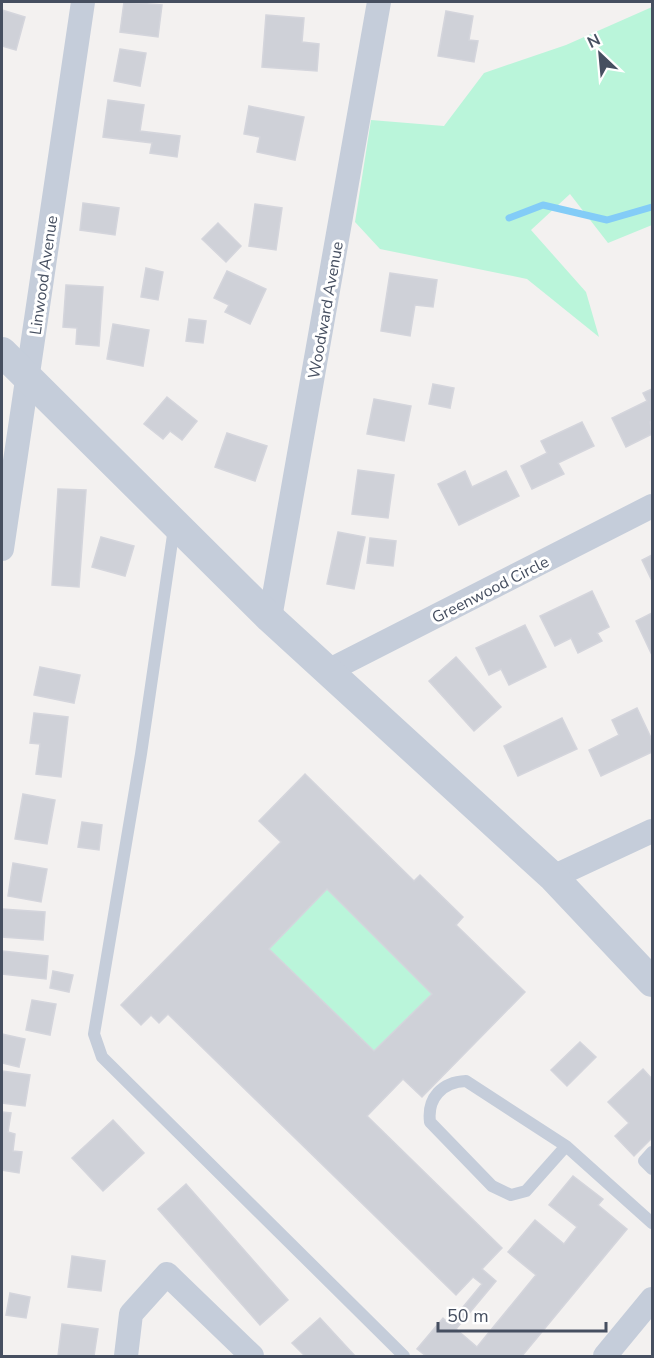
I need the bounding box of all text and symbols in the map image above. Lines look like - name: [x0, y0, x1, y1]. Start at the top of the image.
- north arrow: [570, 24, 630, 84]
- text: N: [584, 29, 604, 54]
- street label: Linwood Avenue: [25, 214, 63, 336]
- street label: Woodward Avenue: [303, 240, 349, 381]
- street label: Greenwood Circle: [428, 551, 553, 629]
- scale bar: [438, 1295, 606, 1333]
- text: 50 m: [447, 1304, 489, 1328]

